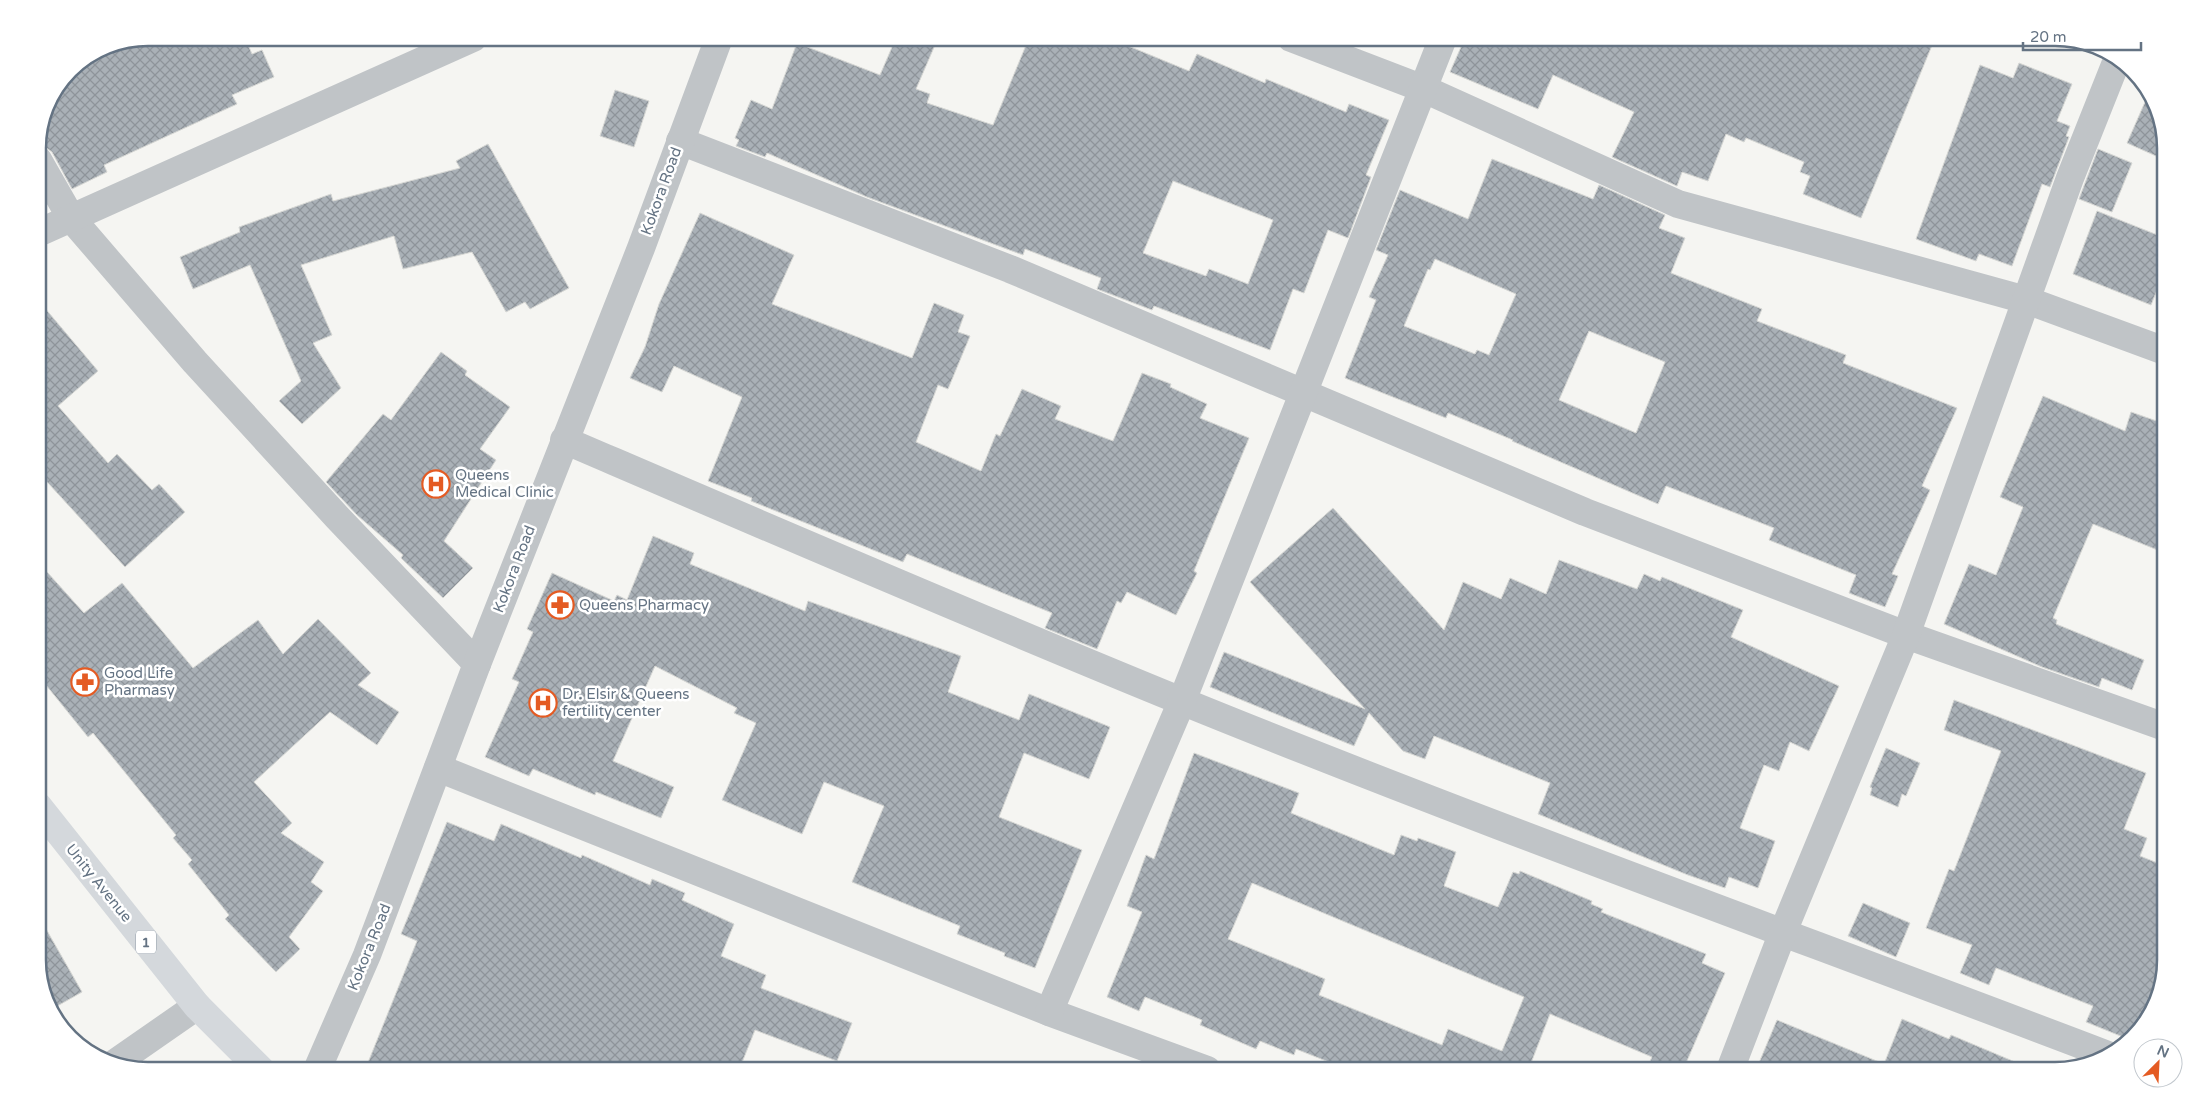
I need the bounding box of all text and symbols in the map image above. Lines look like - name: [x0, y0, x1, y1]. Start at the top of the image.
- scale bar: [2023, 20, 2140, 52]
- text: 20 m: [2030, 28, 2067, 46]
- street label: Kokora Road: [637, 145, 685, 237]
- place label: Queens Medical Clinic: [455, 466, 554, 501]
- hospital icon: Queens Medical Clinic: [421, 469, 451, 499]
- street label: Kokora Road: [489, 523, 539, 615]
- pharmacy icon: Queens Pharmacy: [545, 590, 575, 620]
- place label: Queens Pharmacy: [579, 596, 709, 614]
- place label: Good Life Pharmasy: [104, 664, 175, 699]
- pharmacy icon: Good Life Pharmasy: [70, 667, 100, 697]
- place label: Dr. Elsir & Queens fertility center: [562, 685, 690, 720]
- hospital icon: Dr. Elsir & Queens fertility center: [528, 688, 558, 718]
- street label: Unity Avenue: [62, 840, 136, 926]
- street label: Kokora Road: [343, 901, 395, 993]
- road number: 1: [136, 930, 156, 954]
- north arrow: [2133, 1038, 2183, 1088]
- text: N: [2154, 1042, 2172, 1062]

